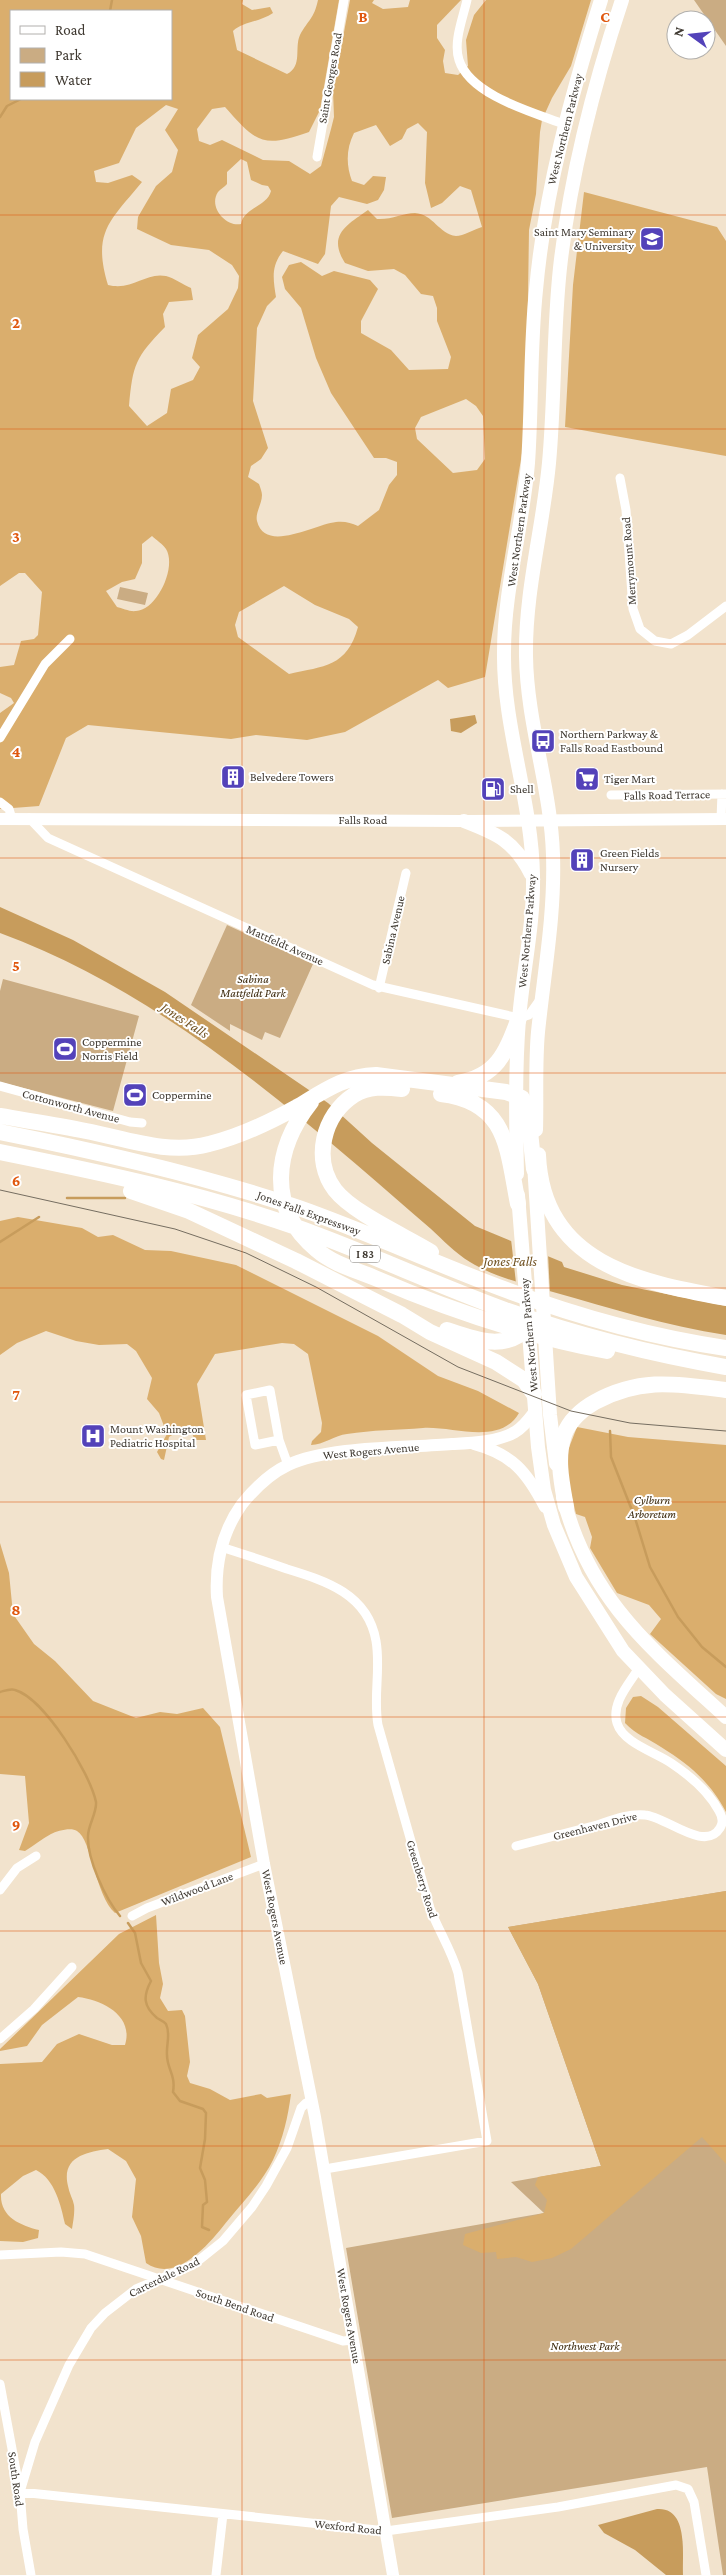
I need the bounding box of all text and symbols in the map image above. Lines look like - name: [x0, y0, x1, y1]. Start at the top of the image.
- text: B: [358, 8, 368, 25]
- text: C: [600, 8, 610, 25]
- legend: [10, 10, 172, 100]
- north arrow: [666, 10, 716, 60]
- text: Road: [55, 22, 86, 38]
- text: N: [669, 25, 688, 38]
- street label: Saint Georges Road: [315, 31, 345, 125]
- text: Park: [55, 47, 82, 63]
- street label: West Northern Parkway: [544, 71, 586, 186]
- text: Water: [55, 72, 92, 88]
- place label: Saint Mary Seminary & University: [534, 225, 634, 253]
- school or university icon: Saint Mary Seminary & University: [639, 226, 665, 252]
- text: 2: [12, 314, 20, 331]
- street label: West Northern Parkway: [504, 472, 534, 588]
- street label: Merrymount Road: [619, 516, 639, 606]
- text: 3: [12, 528, 20, 545]
- place label: Northern Parkway & Falls Road Eastbound: [560, 727, 664, 755]
- bus stop icon: Northern Parkway & Falls Road Eastbound: [530, 728, 556, 754]
- text: 4: [12, 743, 21, 760]
- building icon: Belvedere Towers: [220, 764, 246, 790]
- supermarket icon: Tiger Mart: [574, 766, 600, 792]
- place label: Belvedere Towers: [250, 770, 334, 784]
- place label: Tiger Mart: [604, 772, 656, 786]
- fuel station icon: Shell: [480, 776, 506, 802]
- place label: Shell: [510, 782, 534, 796]
- street label: Falls Road Terrace: [624, 787, 710, 803]
- street label: Falls Road: [339, 813, 388, 827]
- place label: Green Fields Nursery: [600, 846, 660, 874]
- building icon: Green Fields Nursery: [569, 847, 595, 873]
- street label: West Northern Parkway: [515, 873, 539, 989]
- street label: Sabina Avenue: [378, 894, 408, 966]
- street label: Mattfeldt Avenue: [244, 922, 326, 968]
- text: 5: [12, 957, 20, 974]
- park label: Sabina Mattfeldt Park: [219, 972, 286, 1000]
- water label: Jones Falls: [156, 997, 212, 1042]
- place label: Coppermine Norris Field: [82, 1035, 142, 1063]
- sports icon: Coppermine Norris Field: [52, 1036, 78, 1062]
- sports icon: Coppermine: [122, 1082, 148, 1108]
- street label: Cottonworth Avenue: [21, 1086, 121, 1126]
- place label: Coppermine: [152, 1088, 212, 1102]
- text: 6: [12, 1172, 20, 1189]
- street label: Jones Falls Expressway: [254, 1187, 363, 1238]
- road number: I 83: [350, 1246, 380, 1262]
- water label: Jones Falls: [480, 1253, 538, 1269]
- street label: West Northern Parkway: [517, 1277, 541, 1393]
- text: 7: [12, 1386, 20, 1403]
- place label: Mount Washington Pediatric Hospital: [110, 1422, 204, 1450]
- hospital icon: Mount Washington Pediatric Hospital: [80, 1423, 106, 1449]
- street label: West Rogers Avenue: [322, 1440, 420, 1462]
- park label: Cylburn Arboretum: [627, 1493, 676, 1521]
- text: 8: [11, 1601, 21, 1618]
- street label: Greenhaven Drive: [552, 1809, 638, 1843]
- text: 9: [12, 1816, 20, 1833]
- street label: Greenberry Road: [404, 1838, 441, 1920]
- street label: West Rogers Avenue: [259, 1868, 291, 1966]
- street label: Wildwood Lane: [159, 1869, 235, 1909]
- street label: Carterdale Road: [126, 2254, 202, 2300]
- street label: West Rogers Avenue: [334, 2267, 364, 2365]
- street label: South Bend Road: [194, 2285, 277, 2325]
- park label: Northwest Park: [551, 2339, 620, 2353]
- street label: South Road: [5, 2451, 27, 2508]
- street label: Wexford Road: [314, 2517, 383, 2538]

